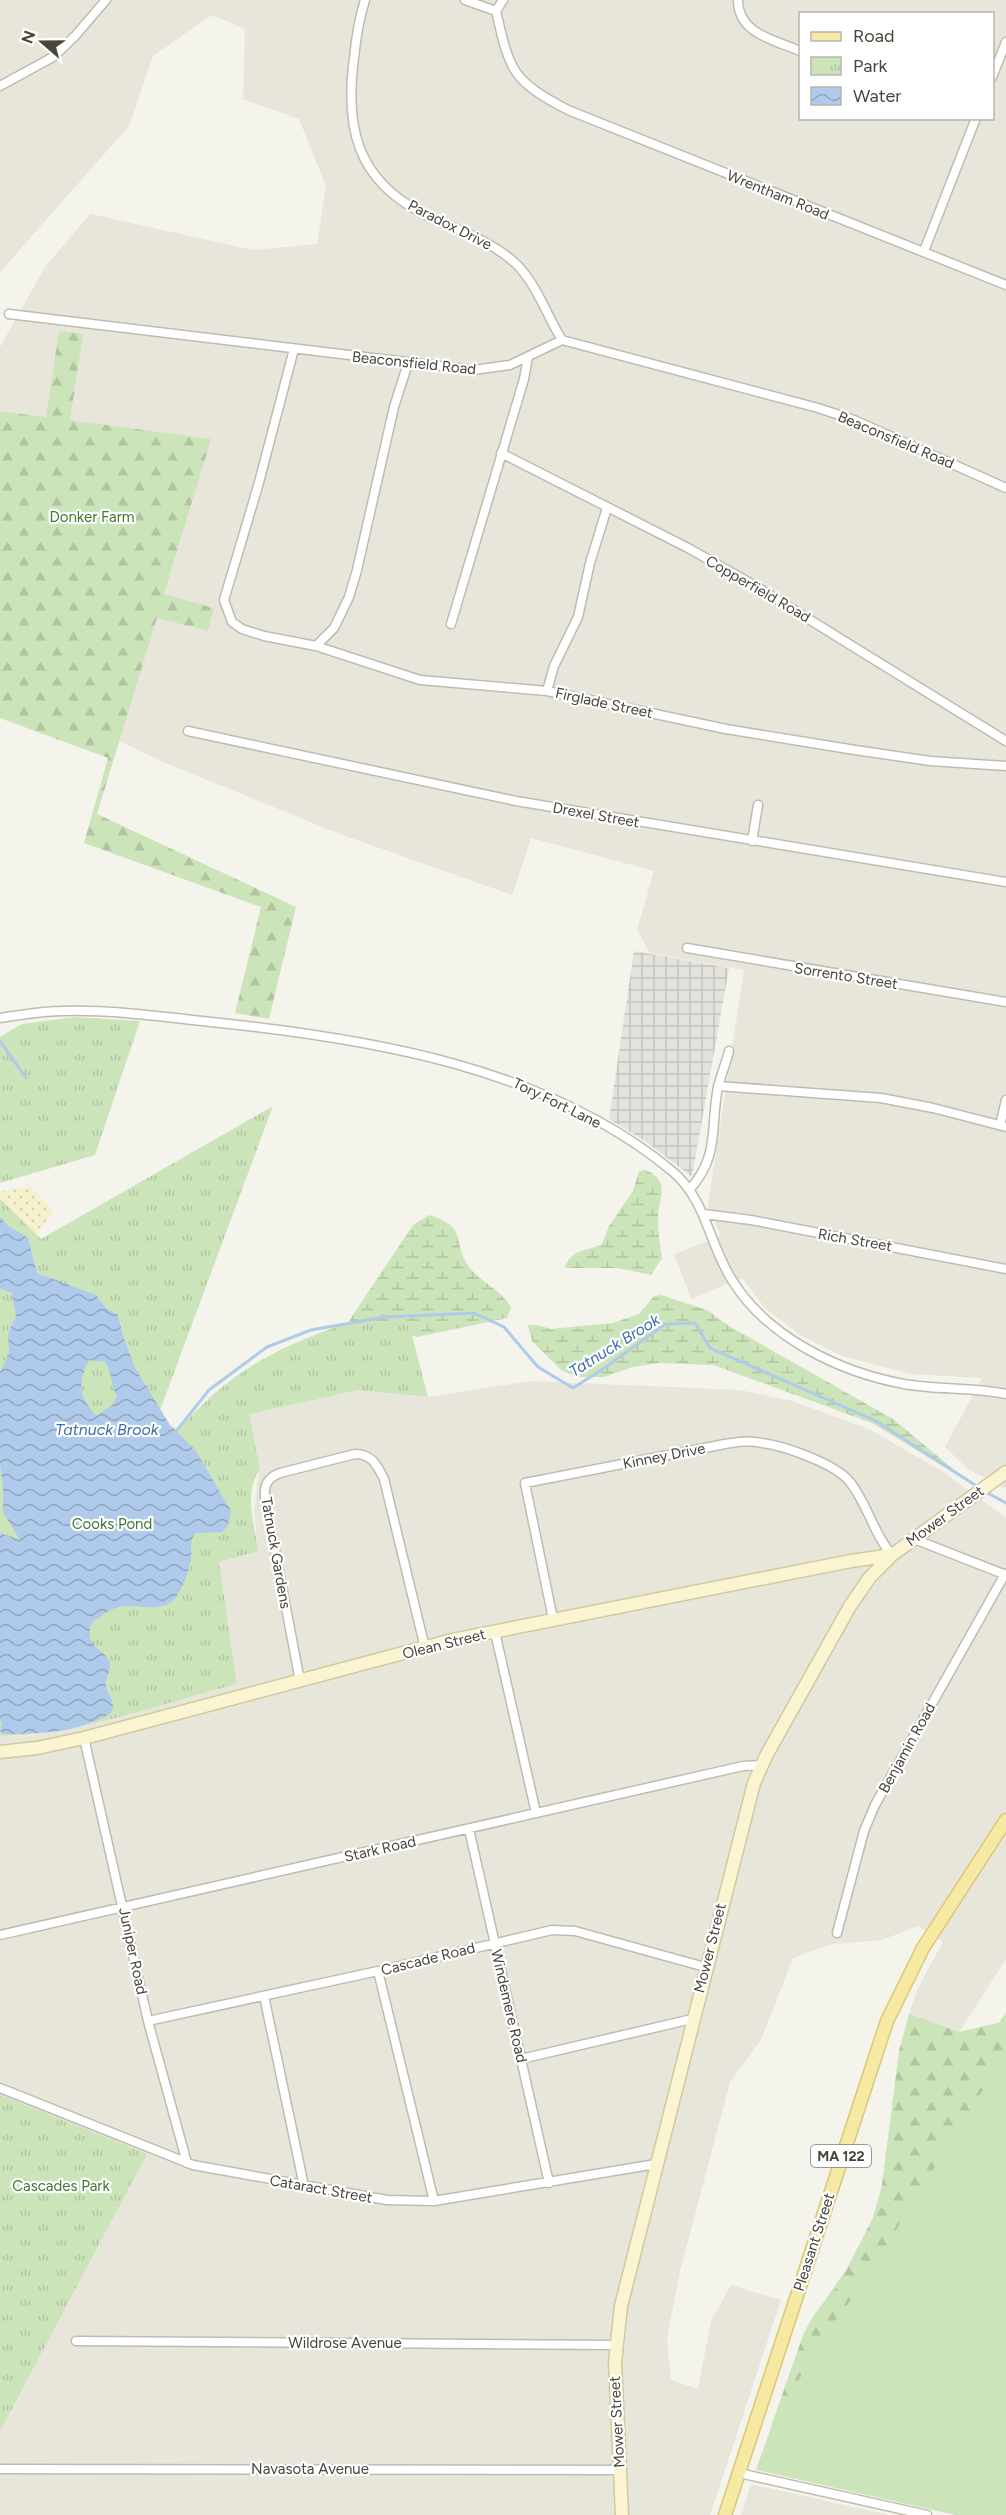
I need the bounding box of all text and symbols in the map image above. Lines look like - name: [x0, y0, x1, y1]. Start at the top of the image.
- north arrow: [12, 12, 72, 72]
- legend: [799, 12, 994, 120]
- text: Road: [853, 25, 894, 47]
- text: N: [17, 28, 39, 46]
- text: Park: [853, 55, 888, 77]
- text: Water: [853, 85, 901, 107]
- street label: Wrentham Road: [724, 166, 832, 224]
- street label: Paradox Drive: [405, 196, 495, 254]
- street label: Beaconsfield Road: [351, 348, 477, 378]
- street label: Beaconsfield Road: [835, 407, 957, 473]
- park label: Donker Farm: [49, 508, 135, 526]
- street label: Copperfield Road: [702, 552, 814, 626]
- street label: Firglade Street: [554, 684, 655, 722]
- street label: Drexel Street: [551, 799, 641, 832]
- street label: Sorrento Street: [793, 959, 899, 993]
- street label: Tory Fort Lane: [510, 1074, 604, 1132]
- street label: Rich Street: [816, 1225, 894, 1255]
- water label: Tatnuck Brook: [565, 1309, 664, 1381]
- water label: Tatnuck Brook: [55, 1420, 160, 1439]
- street label: Kinney Drive: [621, 1439, 707, 1473]
- street label: Mower Street: [903, 1482, 988, 1550]
- street label: Tatnuck Gardens: [257, 1496, 295, 1610]
- park label: Cooks Pond: [72, 1515, 152, 1533]
- street label: Olean Street: [401, 1625, 488, 1663]
- street label: Benjamin Road: [875, 1700, 939, 1796]
- street label: Stark Road: [342, 1832, 418, 1866]
- street label: Mower Street: [690, 1901, 730, 1995]
- street label: Juniper Road: [115, 1906, 151, 1996]
- street label: Cascade Road: [379, 1939, 477, 1979]
- street label: Windemere Road: [487, 1948, 531, 2064]
- road number: MA 122: [811, 2145, 871, 2167]
- street label: Cataract Street: [268, 2171, 374, 2207]
- park label: Cascades Park: [12, 2177, 110, 2195]
- street label: Pleasant Street: [790, 2190, 838, 2293]
- street label: Wildrose Avenue: [288, 2334, 402, 2352]
- street label: Mower Street: [606, 2375, 628, 2468]
- street label: Navasota Avenue: [251, 2460, 369, 2478]

